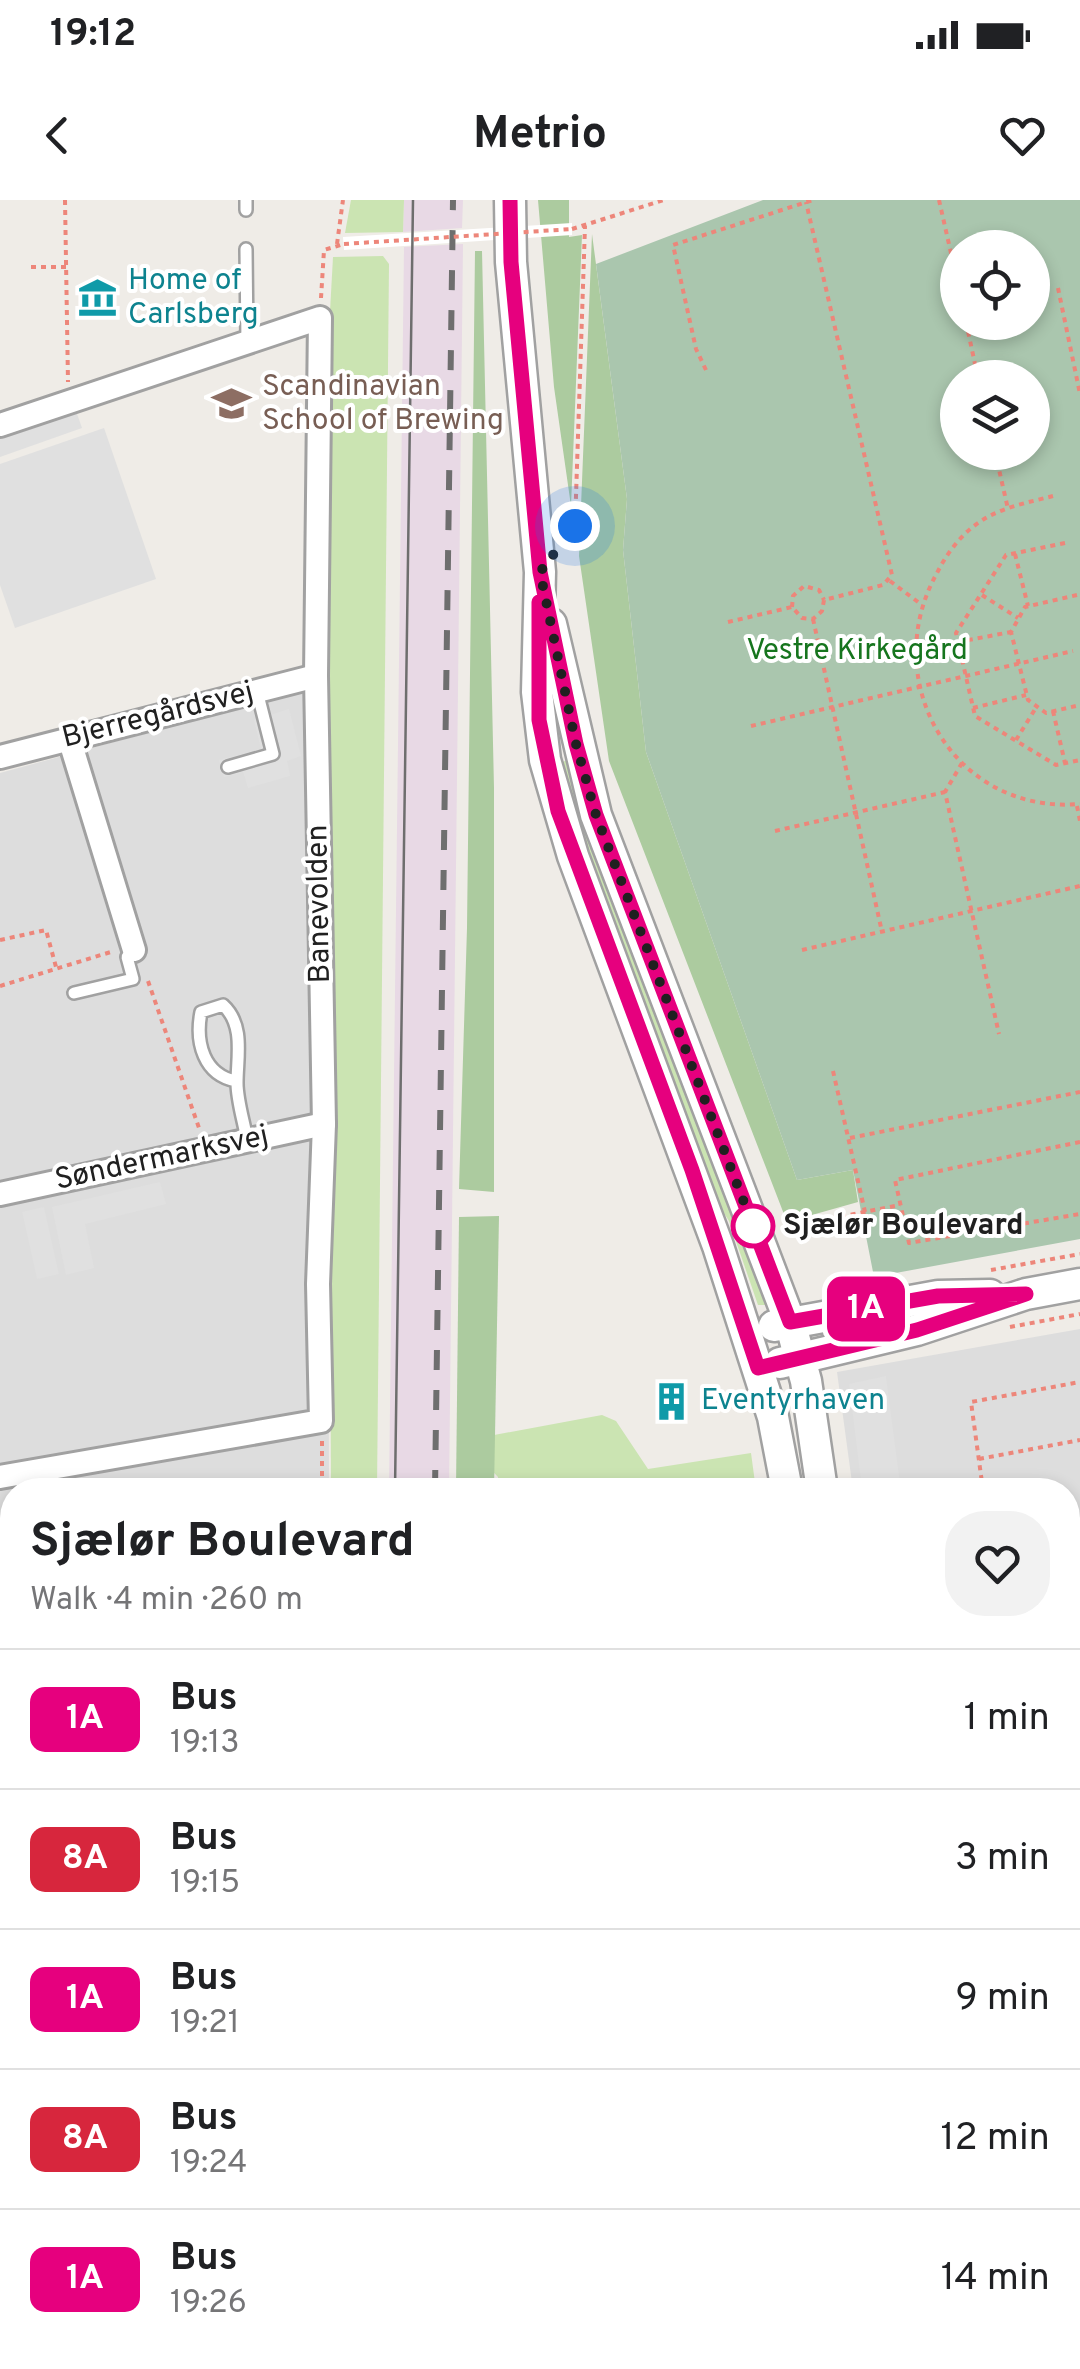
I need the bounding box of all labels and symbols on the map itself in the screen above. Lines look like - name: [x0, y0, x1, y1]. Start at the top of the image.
- place label: Home of Carlsberg: [128, 263, 259, 334]
- museum icon: Home of Carlsberg: [77, 277, 119, 319]
- place label: Scandinavian School of Brewing: [262, 369, 504, 440]
- school or university icon: Scandinavian School of Brewing: [211, 383, 253, 425]
- your location: [550, 501, 600, 551]
- park label: Vestre Kirkegård: [746, 633, 968, 670]
- street label: Bjerregårdsvej: [59, 674, 257, 758]
- street label: Banevolden: [300, 824, 340, 984]
- street label: Søndermarksvej: [52, 1118, 272, 1200]
- marker: Sjælør Boulevard: [732, 1205, 774, 1247]
- place label: Sjælør Boulevard: [783, 1208, 1023, 1245]
- line badge: 1A: [821, 1276, 911, 1342]
- building icon: Eventyrhaven: [650, 1380, 692, 1422]
- place label: Eventyrhaven: [701, 1383, 885, 1420]

